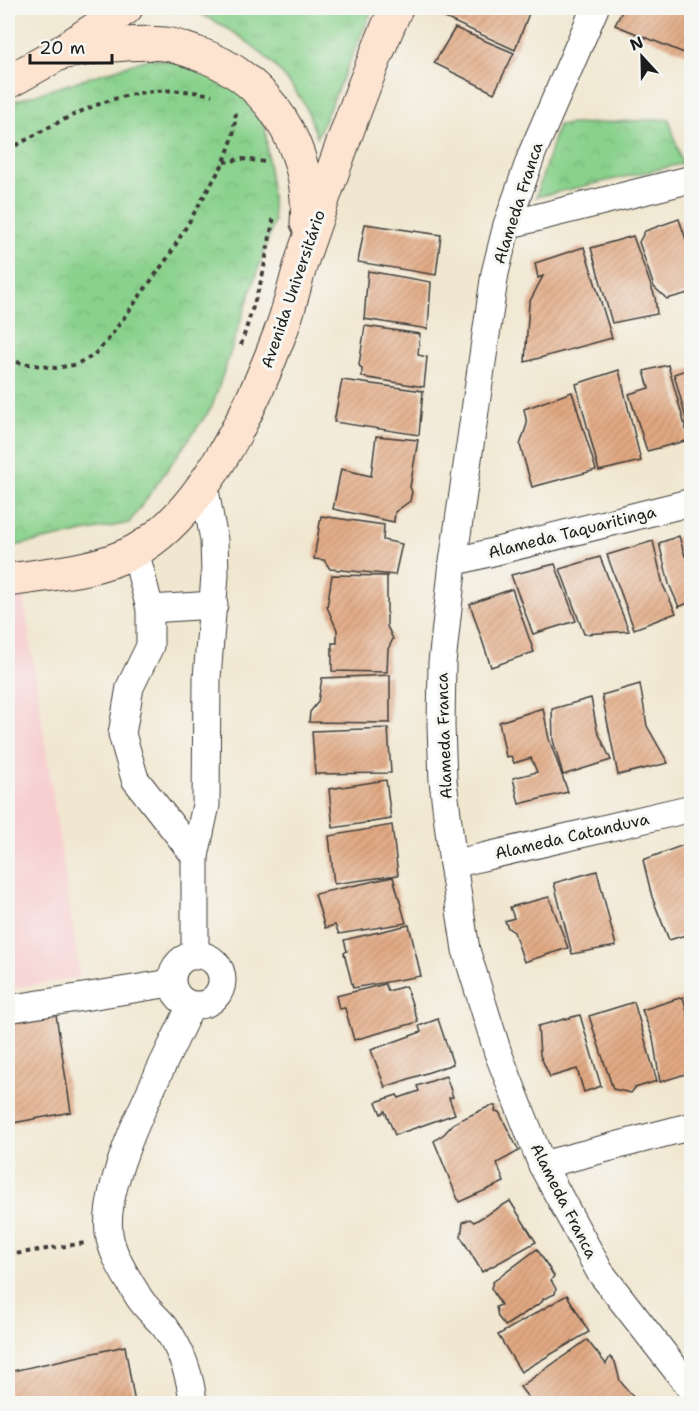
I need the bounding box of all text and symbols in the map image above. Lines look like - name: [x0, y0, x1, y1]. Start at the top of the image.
- scale bar: [30, 27, 112, 65]
- north arrow: [612, 27, 672, 87]
- text: N: [627, 31, 646, 56]
- text: 20 m: [39, 36, 85, 60]
- street label: Alameda Franca: [488, 140, 548, 266]
- street label: Avenida Universitário: [256, 207, 330, 371]
- street label: Alameda Taquaritinga: [486, 501, 658, 563]
- street label: Alameda Franca: [431, 672, 457, 800]
- street label: Alameda Catanduva: [493, 808, 651, 864]
- street label: Alameda Franca: [526, 1140, 602, 1262]

